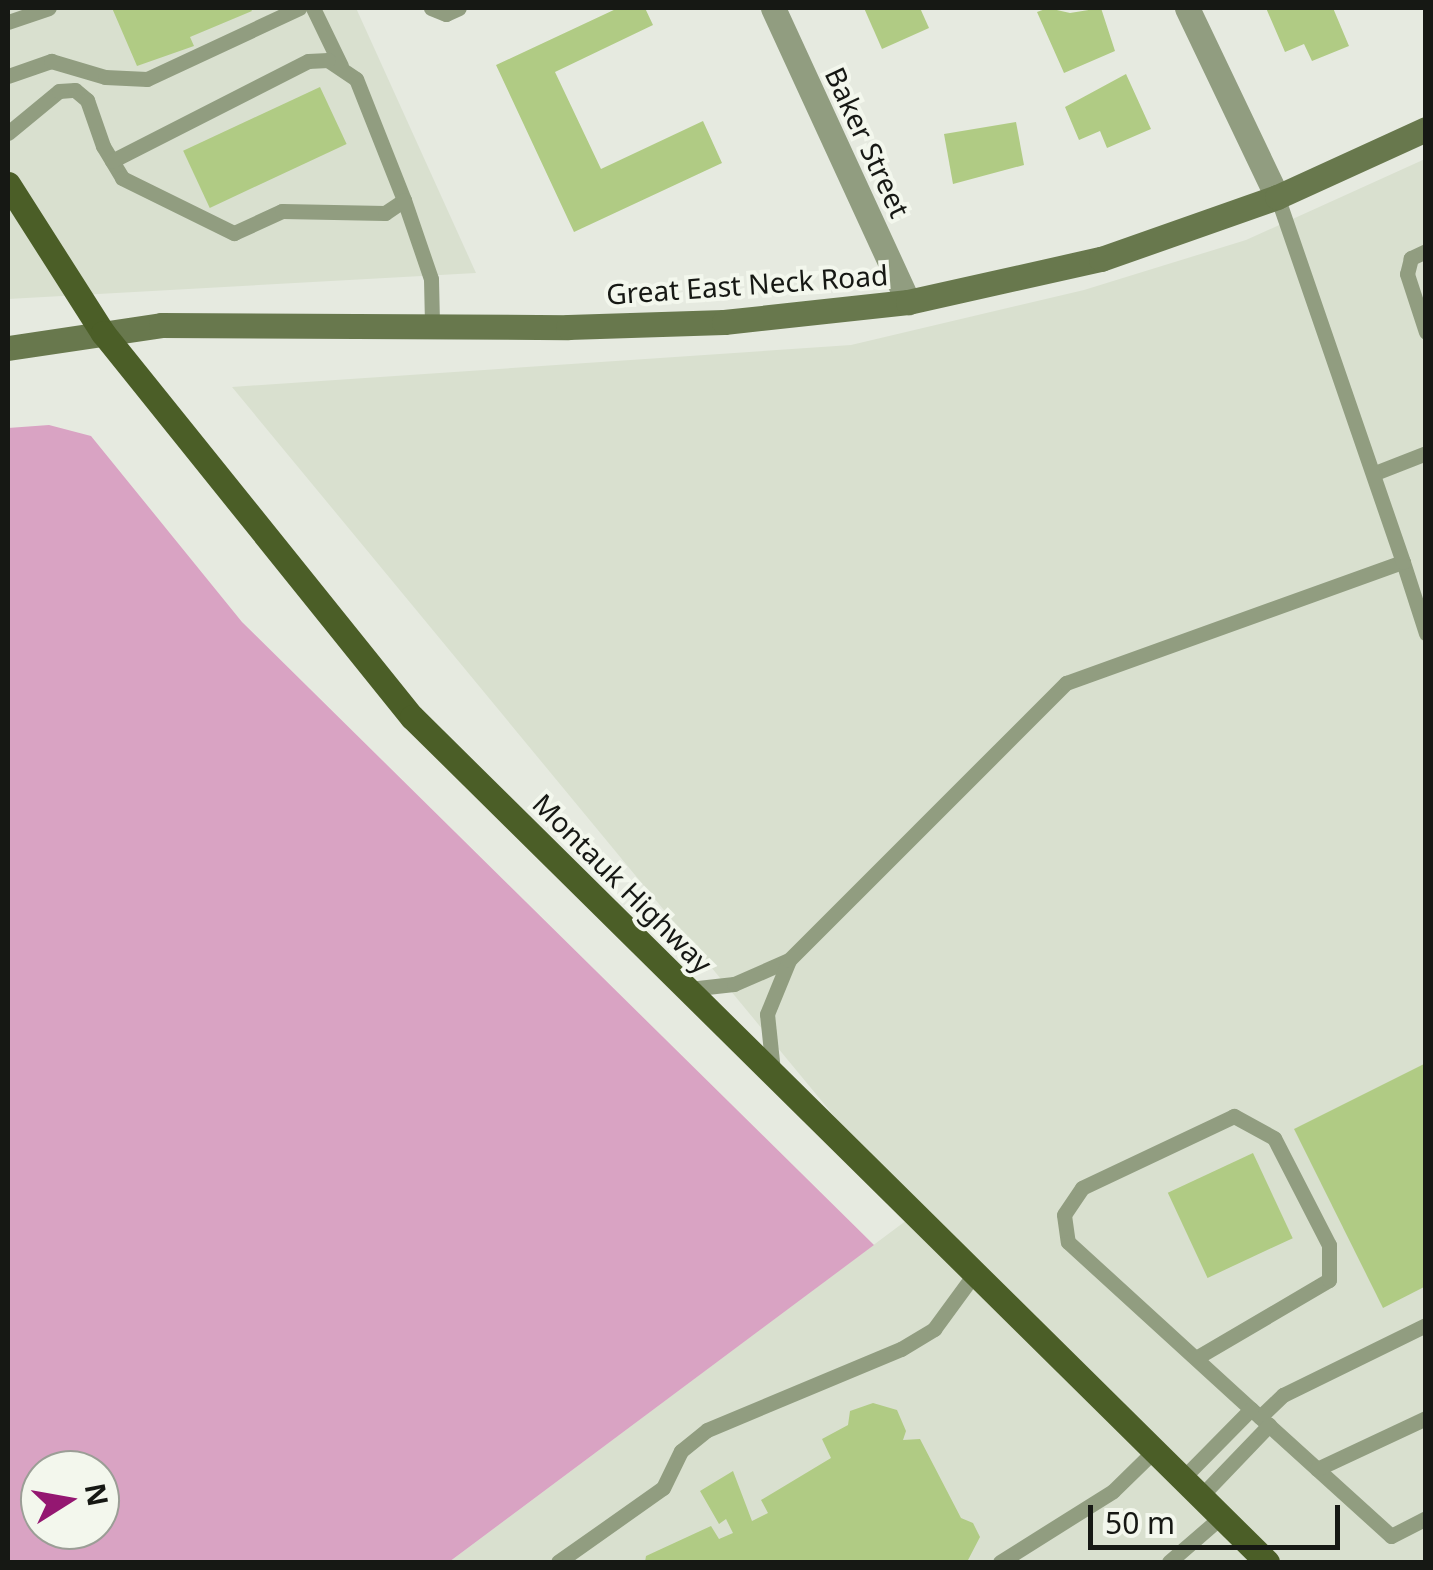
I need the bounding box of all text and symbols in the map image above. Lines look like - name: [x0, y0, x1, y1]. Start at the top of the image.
- street label: Baker Street: [819, 62, 917, 222]
- street label: Great East Neck Road: [605, 257, 889, 311]
- street label: Montauk Highway: [526, 786, 720, 980]
- north arrow: [20, 1450, 120, 1550]
- text: N: [77, 1480, 118, 1509]
- scale bar: [1093, 1485, 1346, 1547]
- text: 50 m: [1105, 1502, 1175, 1543]

